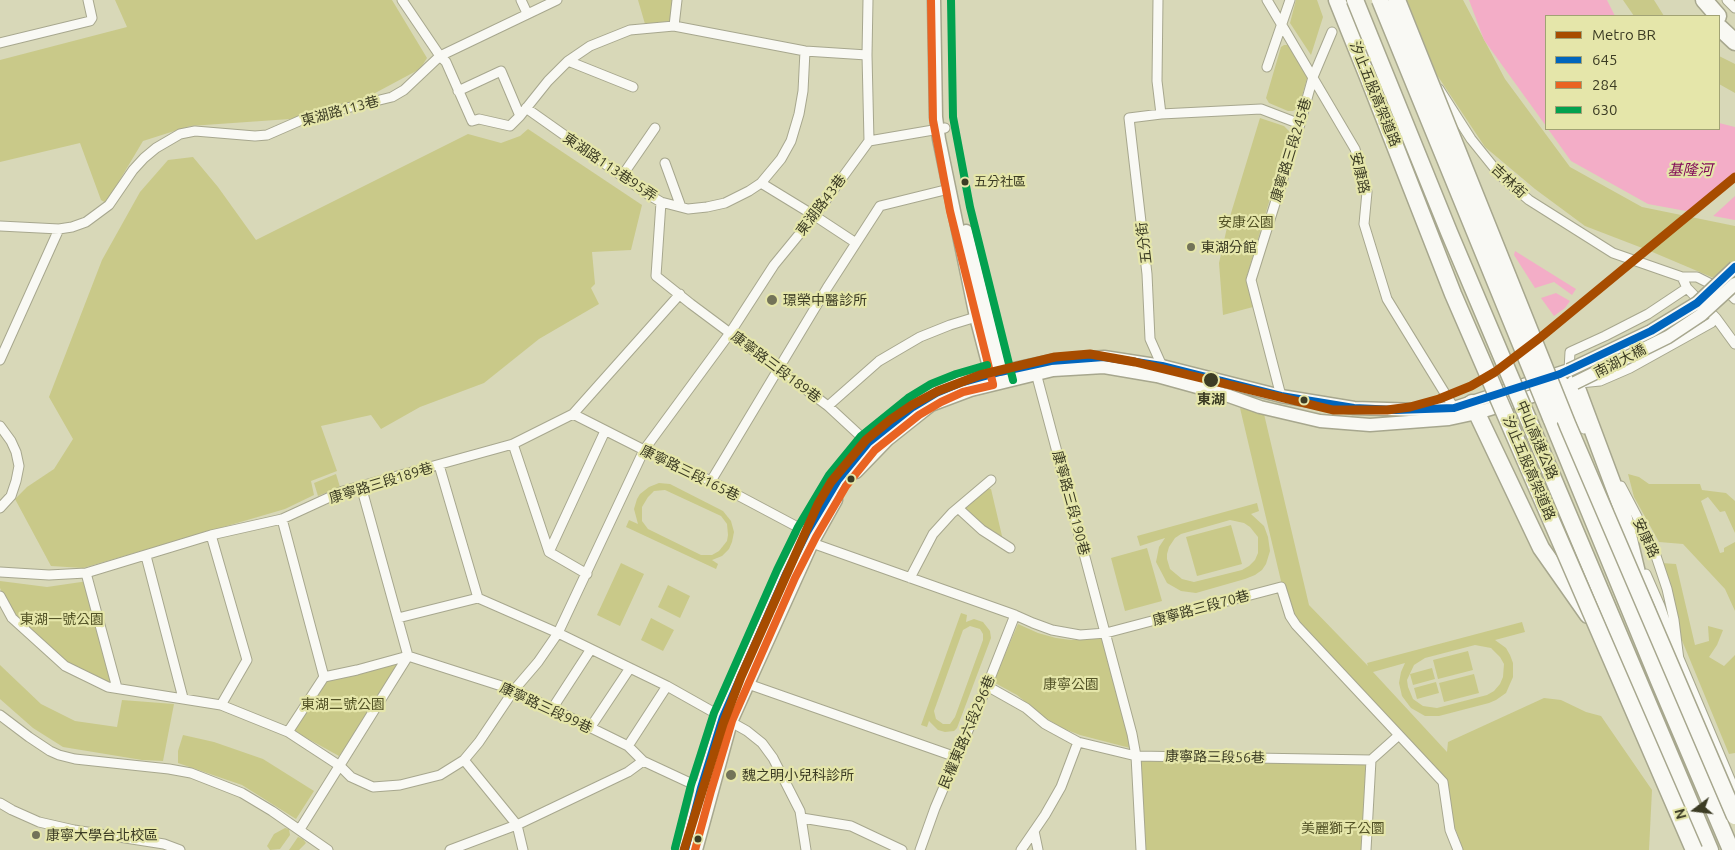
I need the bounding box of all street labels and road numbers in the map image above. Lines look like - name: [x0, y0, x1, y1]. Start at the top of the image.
- street label: 汐止五股高架道路: [1346, 39, 1404, 149]
- street label: 東湖路113巷: [299, 93, 381, 129]
- street label: 康寧路三段245巷: [1267, 96, 1315, 204]
- street label: 東湖路113巷95弄: [560, 129, 660, 205]
- street label: 安康路: [1347, 151, 1373, 195]
- street label: 吉林街: [1488, 161, 1530, 201]
- street label: 東湖路43巷: [793, 171, 849, 239]
- street label: 五分街: [1133, 221, 1155, 265]
- street label: 康寧路三段189巷: [728, 328, 824, 406]
- street label: 南湖大橋: [1591, 341, 1649, 381]
- street label: 中山高速公路: [1513, 398, 1561, 482]
- street label: 汐止五股高架道路: [1499, 413, 1559, 523]
- street label: 康寧路三段165巷: [638, 442, 742, 504]
- street label: 康寧路三段190巷: [1049, 449, 1093, 557]
- street label: 康寧路三段189巷: [327, 459, 435, 507]
- street label: 安康路: [1630, 515, 1662, 561]
- street label: 康寧路三段70巷: [1151, 587, 1251, 629]
- street label: 民權東路六段296巷: [935, 673, 999, 791]
- street label: 康寧路三段99巷: [497, 679, 595, 737]
- street label: 康寧路三段56巷: [1165, 748, 1265, 766]

